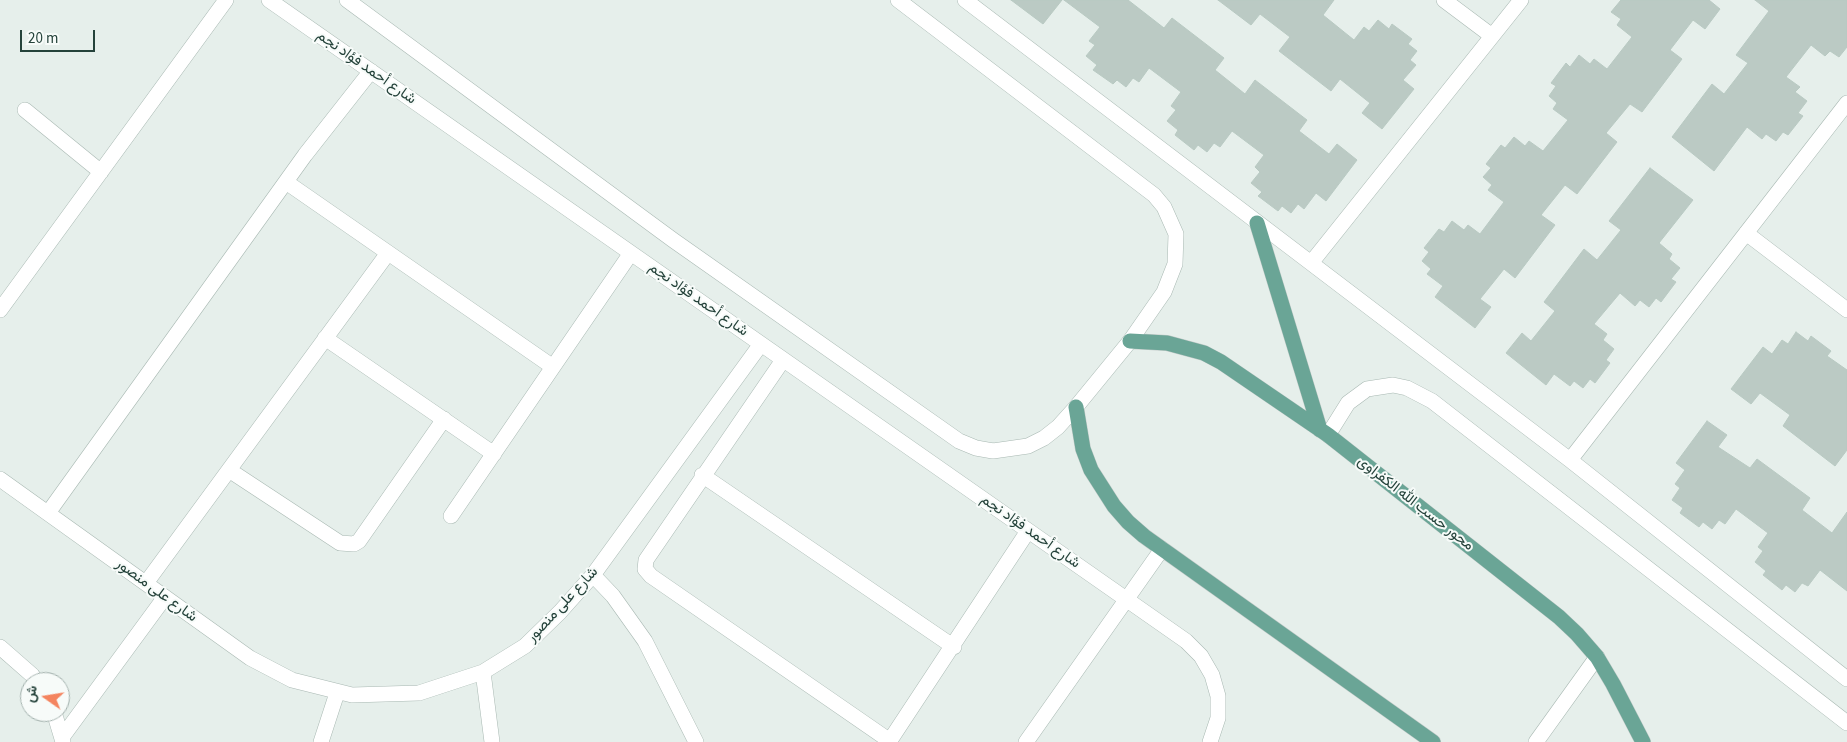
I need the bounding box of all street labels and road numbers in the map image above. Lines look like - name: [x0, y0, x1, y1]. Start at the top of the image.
- street label: شارع أحمد فؤاد نجم: [313, 27, 419, 109]
- street label: شارع أحمد فؤاد نجم: [645, 259, 751, 341]
- street label: محور حسب الله الكفراوى: [1353, 453, 1477, 555]
- street label: شارع أحمد فؤاد نجم: [977, 491, 1083, 573]
- street label: شارع على منصور: [112, 555, 200, 627]
- street label: شارع على منصور: [524, 564, 602, 646]

